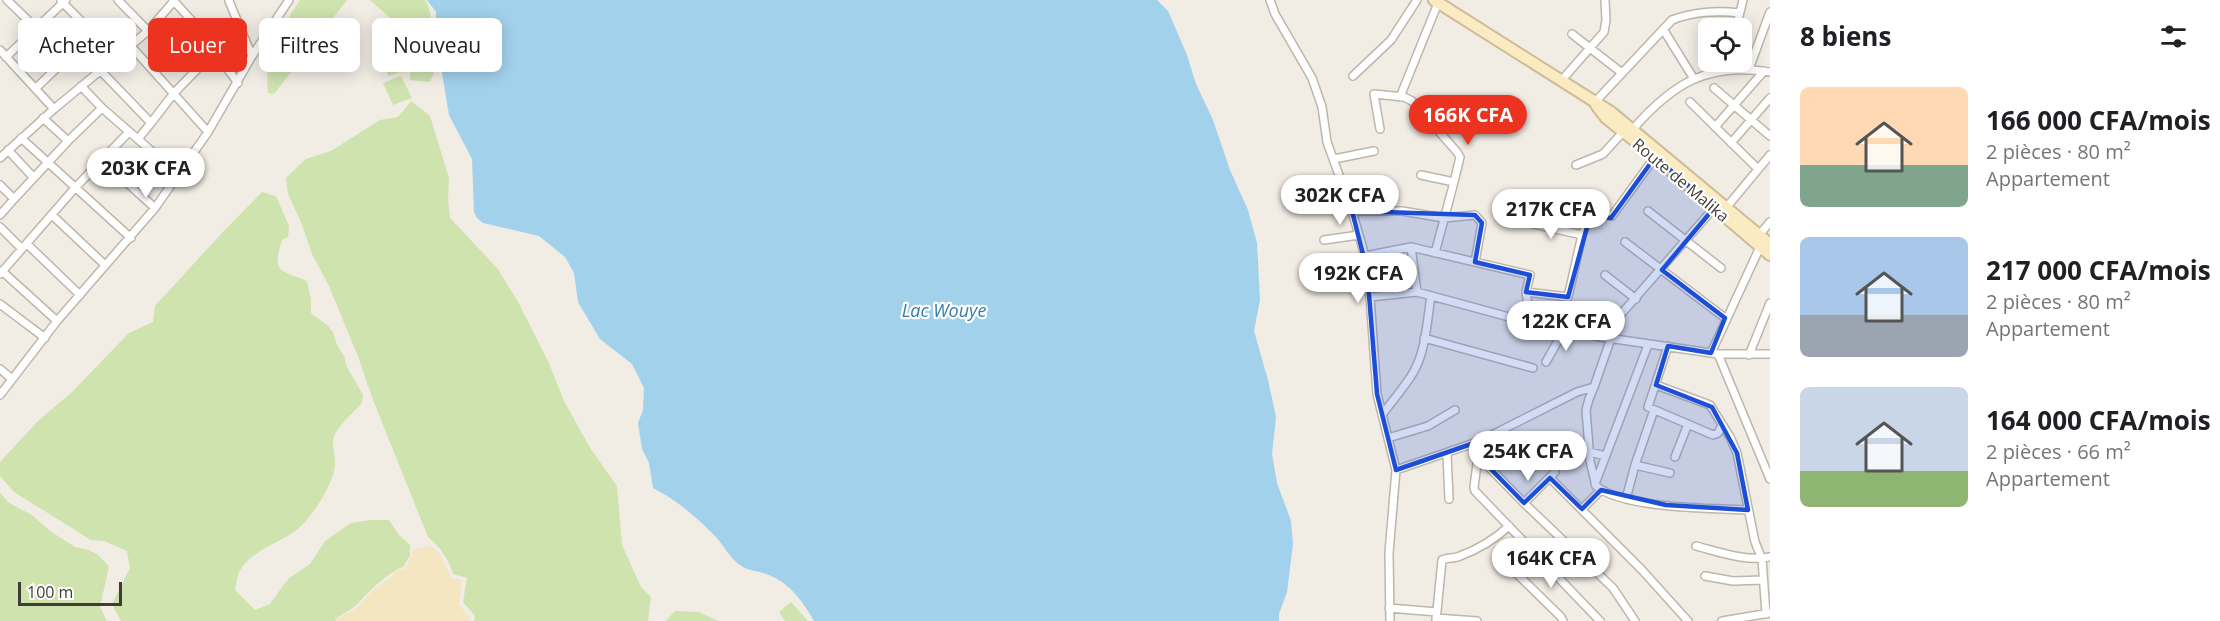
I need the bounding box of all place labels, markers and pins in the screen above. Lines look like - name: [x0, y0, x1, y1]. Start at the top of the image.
- pin: 166K CFA: [1406, 95, 1530, 146]
- pin: 203K CFA: [84, 148, 208, 199]
- pin: 302K CFA: [1278, 175, 1402, 226]
- pin: 217K CFA: [1489, 189, 1613, 240]
- pin: 192K CFA: [1296, 253, 1420, 304]
- pin: 122K CFA: [1504, 301, 1628, 352]
- pin: 254K CFA: [1466, 431, 1590, 482]
- pin: 164K CFA: [1489, 538, 1613, 589]

